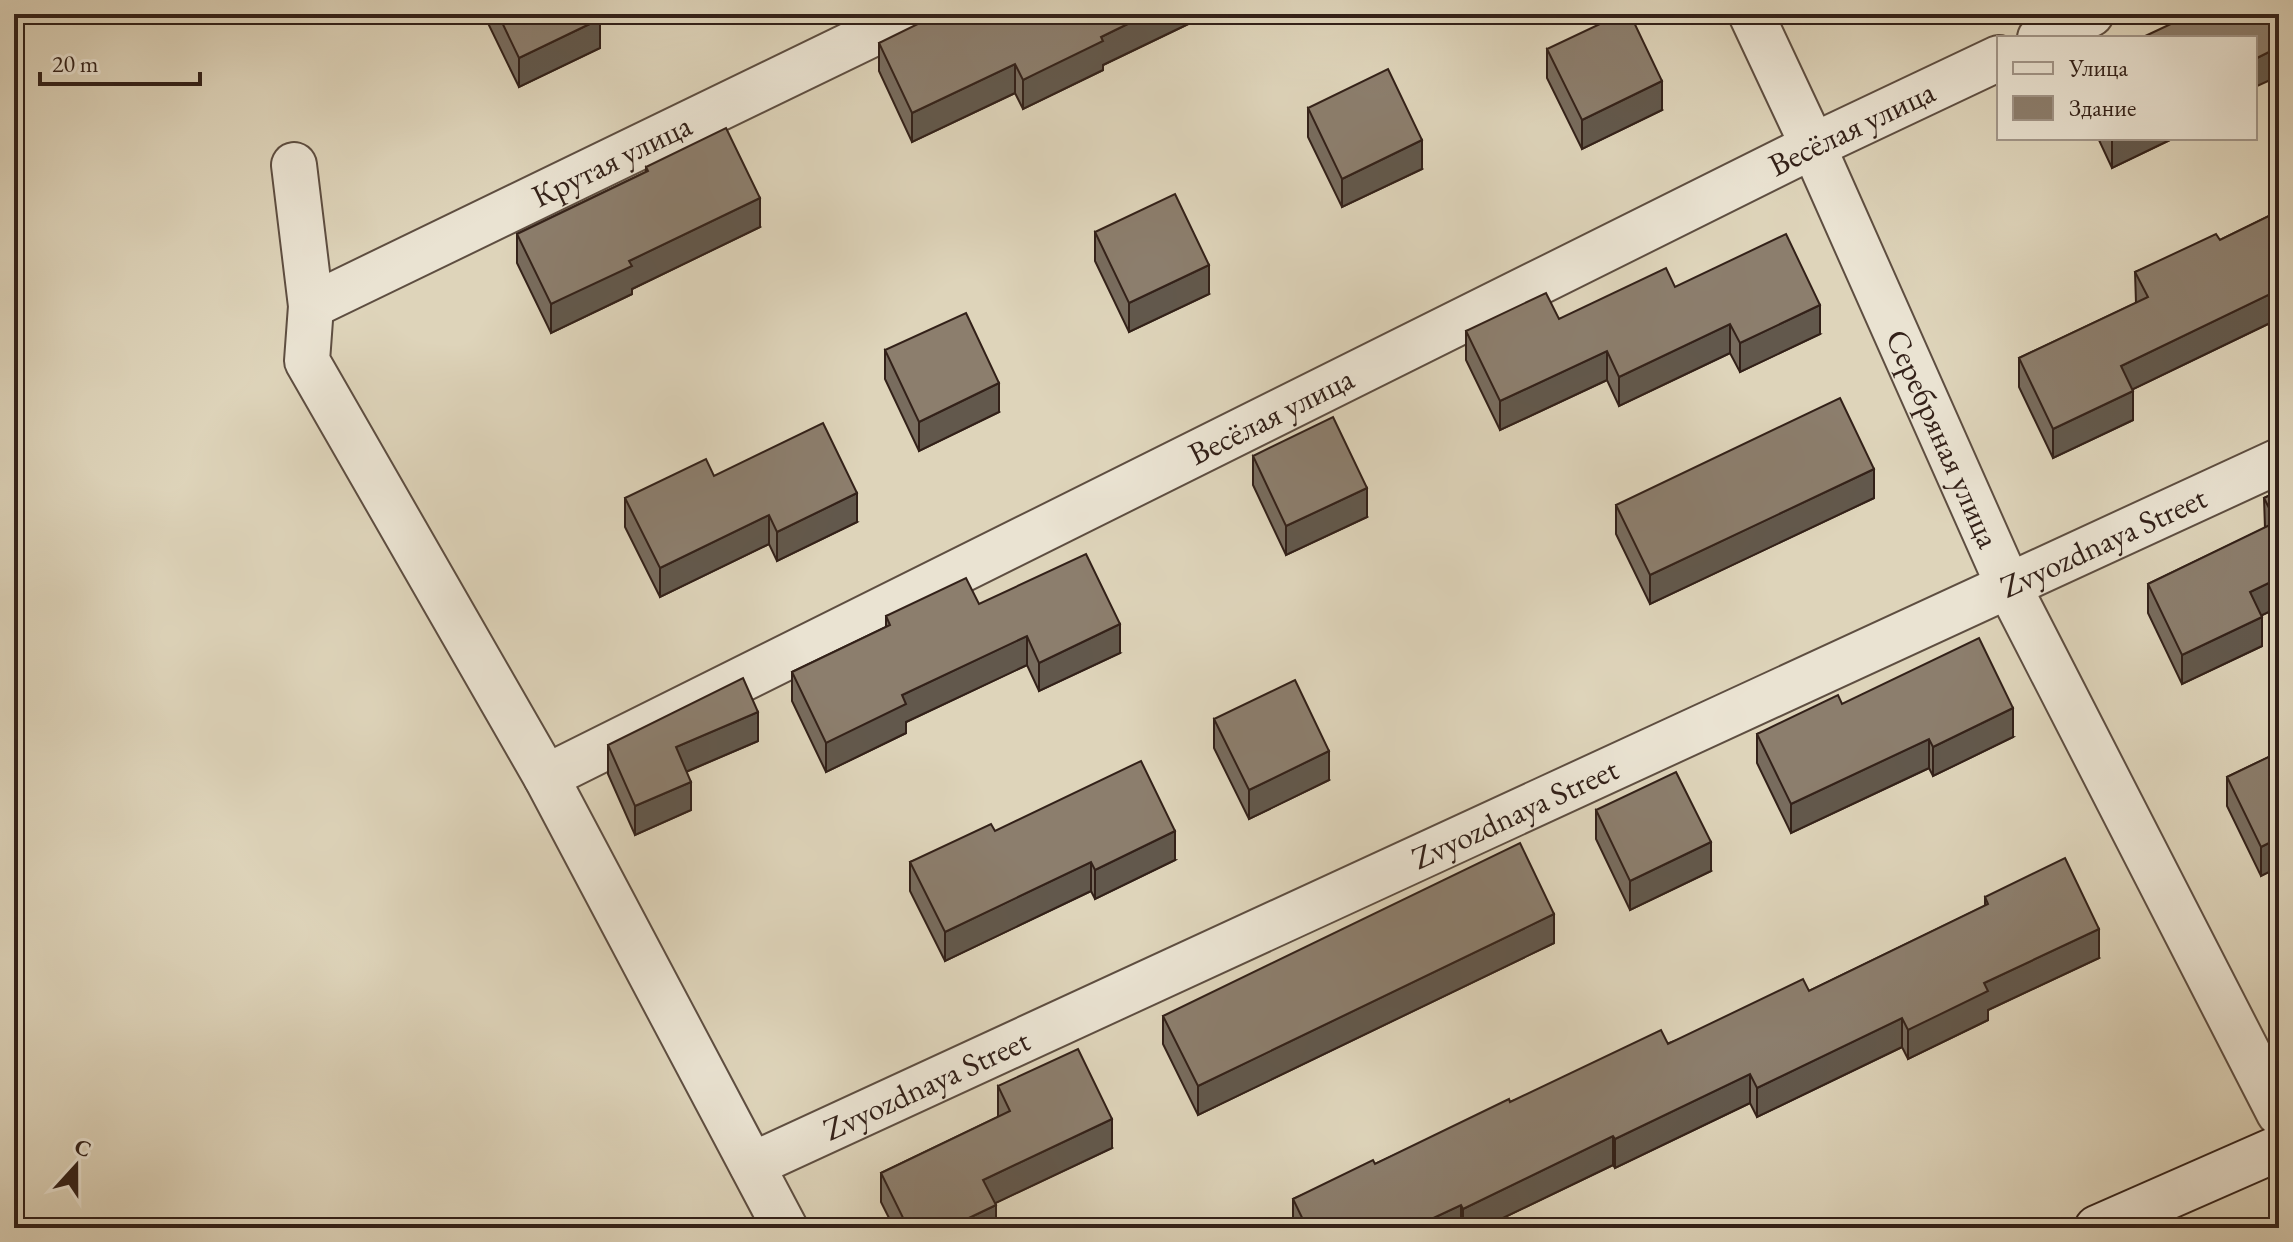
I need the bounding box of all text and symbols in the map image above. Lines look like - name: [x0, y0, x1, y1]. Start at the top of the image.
- scale bar: [40, 36, 200, 86]
- legend: [1997, 36, 2257, 140]
- text: 20 m: [52, 48, 99, 79]
- text: Улица: [2068, 52, 2128, 83]
- street label: Весёлая улица: [1761, 70, 1942, 186]
- text: Здание: [2069, 92, 2136, 123]
- street label: Крутая улица: [525, 104, 699, 217]
- street label: Серебряная улица: [1876, 323, 2010, 555]
- street label: Весёлая улица: [1181, 357, 1361, 475]
- street label: Zvyozdnaya Street: [1993, 476, 2213, 608]
- street label: Zvyozdnaya Street: [1405, 748, 1625, 879]
- street label: Zvyozdnaya Street: [816, 1019, 1036, 1150]
- north arrow: [36, 1126, 116, 1206]
- text: С: [71, 1131, 95, 1164]

